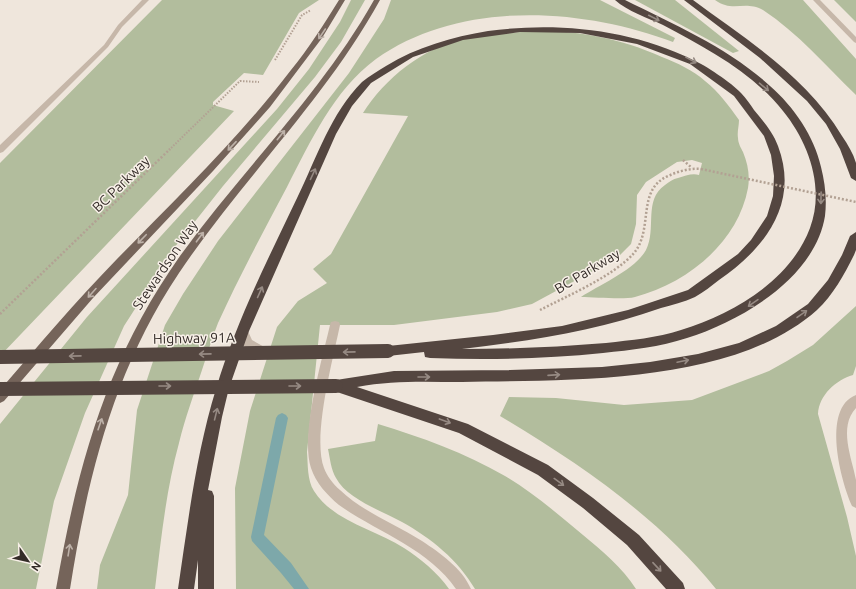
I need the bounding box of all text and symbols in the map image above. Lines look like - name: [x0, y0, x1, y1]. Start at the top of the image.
- one-way arrow: [648, 15, 660, 22]
- one-way arrow: [318, 28, 326, 39]
- one-way arrow: [684, 56, 696, 64]
- one-way arrow: [759, 82, 769, 91]
- one-way arrow: [277, 130, 286, 140]
- one-way arrow: [228, 140, 237, 150]
- street label: BC Parkway: [89, 153, 153, 215]
- one-way arrow: [310, 168, 318, 180]
- one-way arrow: [817, 191, 825, 204]
- street label: Stewardson Way: [129, 217, 201, 313]
- one-way arrow: [196, 231, 205, 242]
- one-way arrow: [137, 234, 147, 244]
- street label: BC Parkway: [551, 245, 623, 297]
- one-way arrow: [257, 287, 264, 299]
- one-way arrow: [87, 288, 97, 298]
- one-way arrow: [748, 299, 759, 307]
- one-way arrow: [797, 310, 808, 318]
- street label: Highway 91A: [153, 329, 235, 347]
- one-way arrow: [343, 348, 356, 356]
- one-way arrow: [199, 350, 212, 358]
- one-way arrow: [69, 352, 82, 359]
- one-way arrow: [676, 357, 689, 365]
- one-way arrow: [547, 372, 560, 379]
- one-way arrow: [417, 373, 430, 381]
- one-way arrow: [158, 382, 171, 390]
- one-way arrow: [288, 382, 301, 390]
- one-way arrow: [212, 408, 220, 421]
- one-way arrow: [97, 418, 104, 431]
- one-way arrow: [438, 418, 450, 426]
- one-way arrow: [554, 478, 565, 486]
- north arrow: [8, 541, 48, 581]
- one-way arrow: [65, 544, 73, 557]
- text: N: [29, 560, 44, 573]
- one-way arrow: [652, 562, 662, 572]

